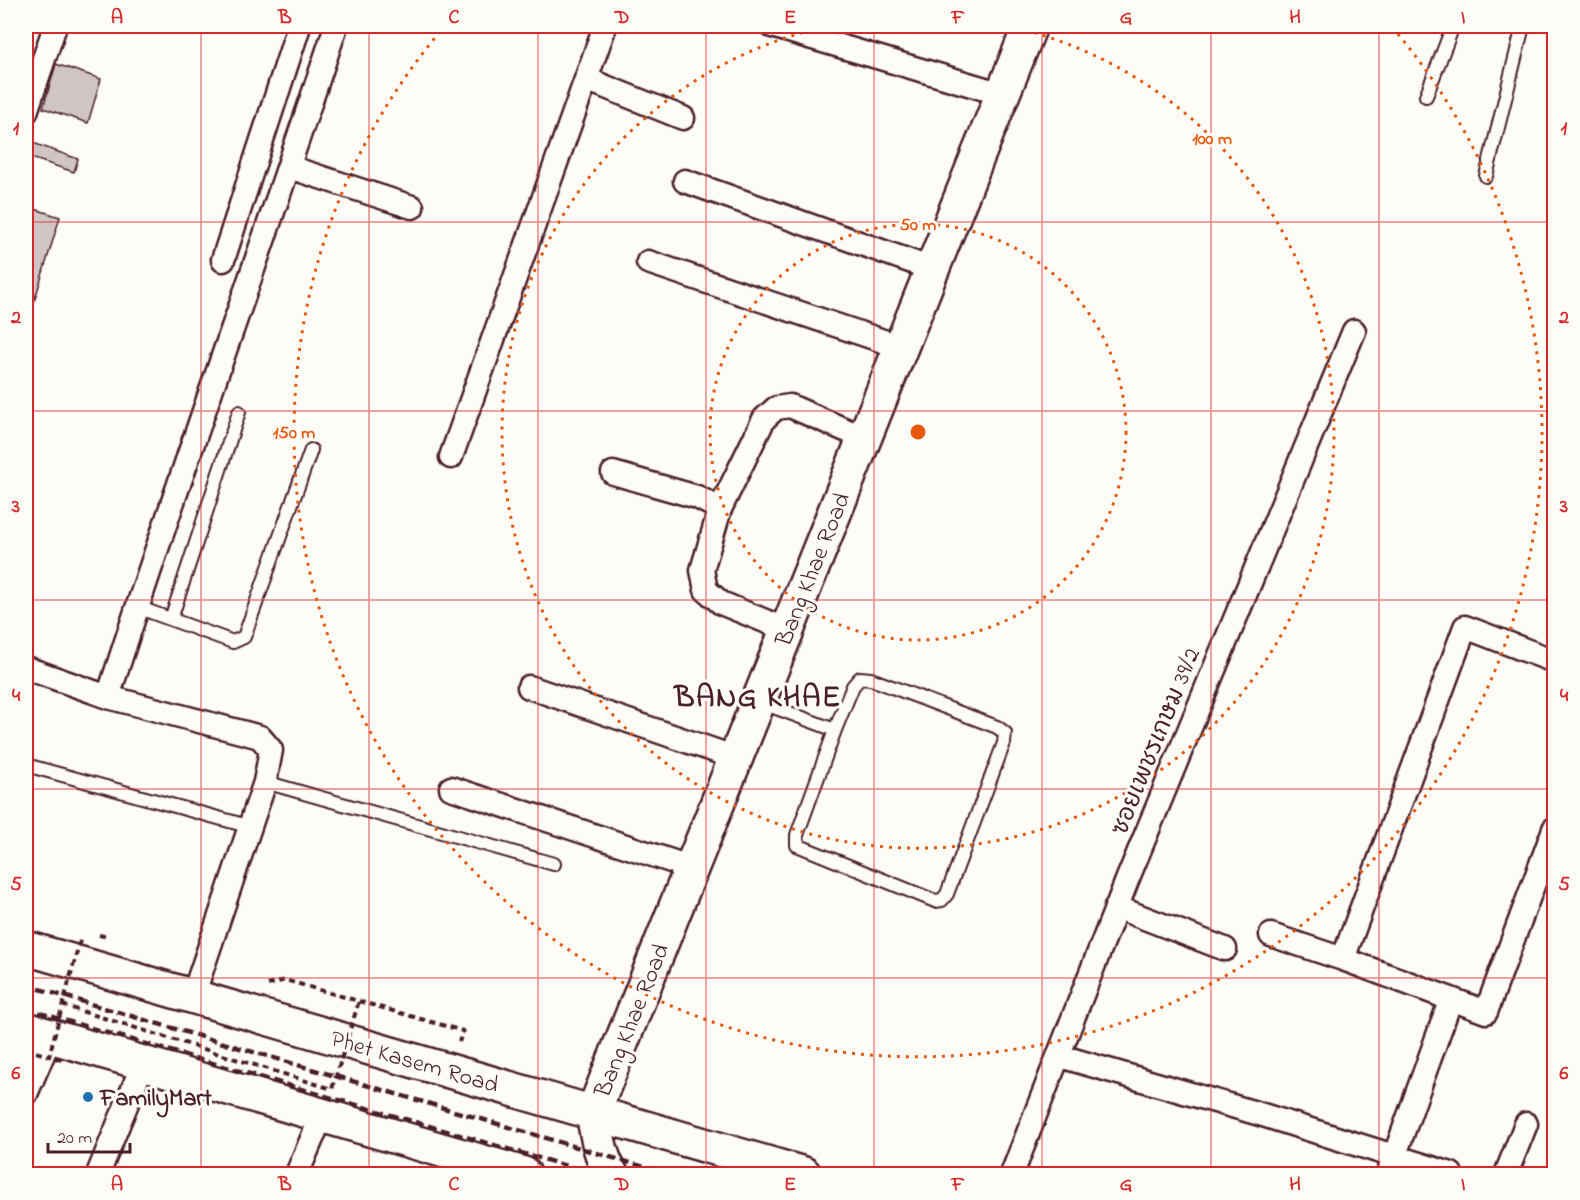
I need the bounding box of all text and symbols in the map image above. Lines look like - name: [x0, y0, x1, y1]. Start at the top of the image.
- text: A: [111, 4, 123, 33]
- text: B: [277, 4, 292, 33]
- text: C: [449, 4, 460, 33]
- text: D: [614, 4, 629, 33]
- text: E: [784, 4, 796, 33]
- text: F: [951, 4, 965, 33]
- text: G: [1120, 4, 1133, 33]
- text: H: [1289, 4, 1301, 33]
- text: I: [1461, 4, 1466, 33]
- text: 1: [13, 115, 20, 144]
- text: 1: [1561, 115, 1568, 144]
- text: 100 m: [1192, 127, 1232, 153]
- text: 50 m: [900, 213, 936, 239]
- text: 2: [10, 304, 21, 333]
- text: 2: [1558, 304, 1569, 333]
- text: 150 m: [273, 421, 315, 447]
- centre of rings: [908, 422, 928, 442]
- street label: Bang Khae Road: [767, 487, 861, 653]
- text: 3: [11, 493, 20, 522]
- text: 3: [1559, 493, 1568, 522]
- street label: ซอยเพชรเกษม 39/2: [1104, 643, 1211, 841]
- district label: BANG KHAE: [672, 677, 842, 721]
- text: 4: [12, 682, 21, 711]
- text: 4: [1560, 682, 1569, 711]
- text: 5: [10, 871, 22, 900]
- text: 5: [1558, 871, 1570, 900]
- street label: Bang Khae Road: [586, 938, 680, 1104]
- street label: Phet Kasem Road: [326, 1023, 503, 1104]
- text: 6: [12, 1060, 21, 1089]
- text: 6: [1560, 1060, 1569, 1089]
- place label: FamilyMart: [99, 1082, 213, 1118]
- marker: FamilyMart: [81, 1090, 95, 1104]
- scale bar: [48, 1116, 130, 1154]
- text: 20 m: [57, 1126, 92, 1152]
- text: A: [111, 1171, 123, 1200]
- text: B: [277, 1171, 292, 1200]
- text: C: [449, 1171, 460, 1200]
- text: D: [614, 1171, 629, 1200]
- text: E: [784, 1171, 796, 1200]
- text: F: [951, 1171, 965, 1200]
- text: G: [1120, 1171, 1133, 1200]
- text: H: [1289, 1171, 1301, 1200]
- text: I: [1461, 1171, 1466, 1200]

